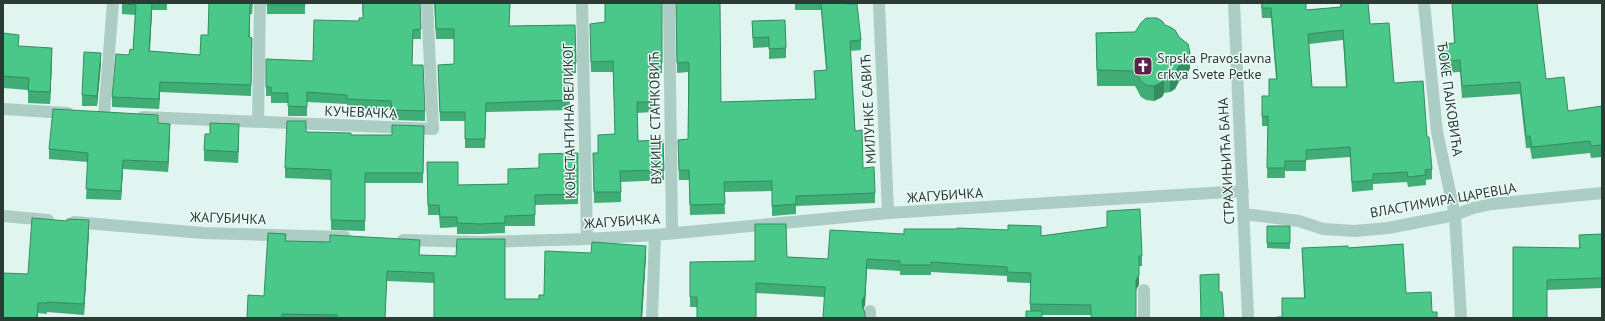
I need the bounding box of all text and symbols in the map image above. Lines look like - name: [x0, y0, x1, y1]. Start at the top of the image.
- street label: ЂОКЕ ПАЈКОВИЋА: [1433, 41, 1467, 158]
- street label: КОНСТАНТИНА ВЕЛИКОГ: [559, 42, 579, 199]
- place label: Srpska Pravoslavna crkva Svete Petke: [1157, 49, 1272, 83]
- street label: ВУКИЦЕ СТАНКОВИЋ: [645, 51, 665, 185]
- street label: МИЛУНКЕ САВИЋ: [856, 53, 880, 165]
- church icon: Srpska Pravoslavna crkva Svete Petke: [1132, 55, 1154, 77]
- street label: СТРАХИЊИЋА БАНА: [1214, 96, 1238, 225]
- street label: КУЧЕВАЧКА: [324, 102, 399, 122]
- street label: ВЛАСТИМИРА ЦАРЕВЦА: [1369, 178, 1518, 222]
- street label: ЖАГУБИЧКА: [905, 183, 984, 207]
- street label: ЖАГУБИЧКА: [189, 208, 267, 228]
- street label: ЖАГУБИЧКА: [582, 209, 661, 233]

